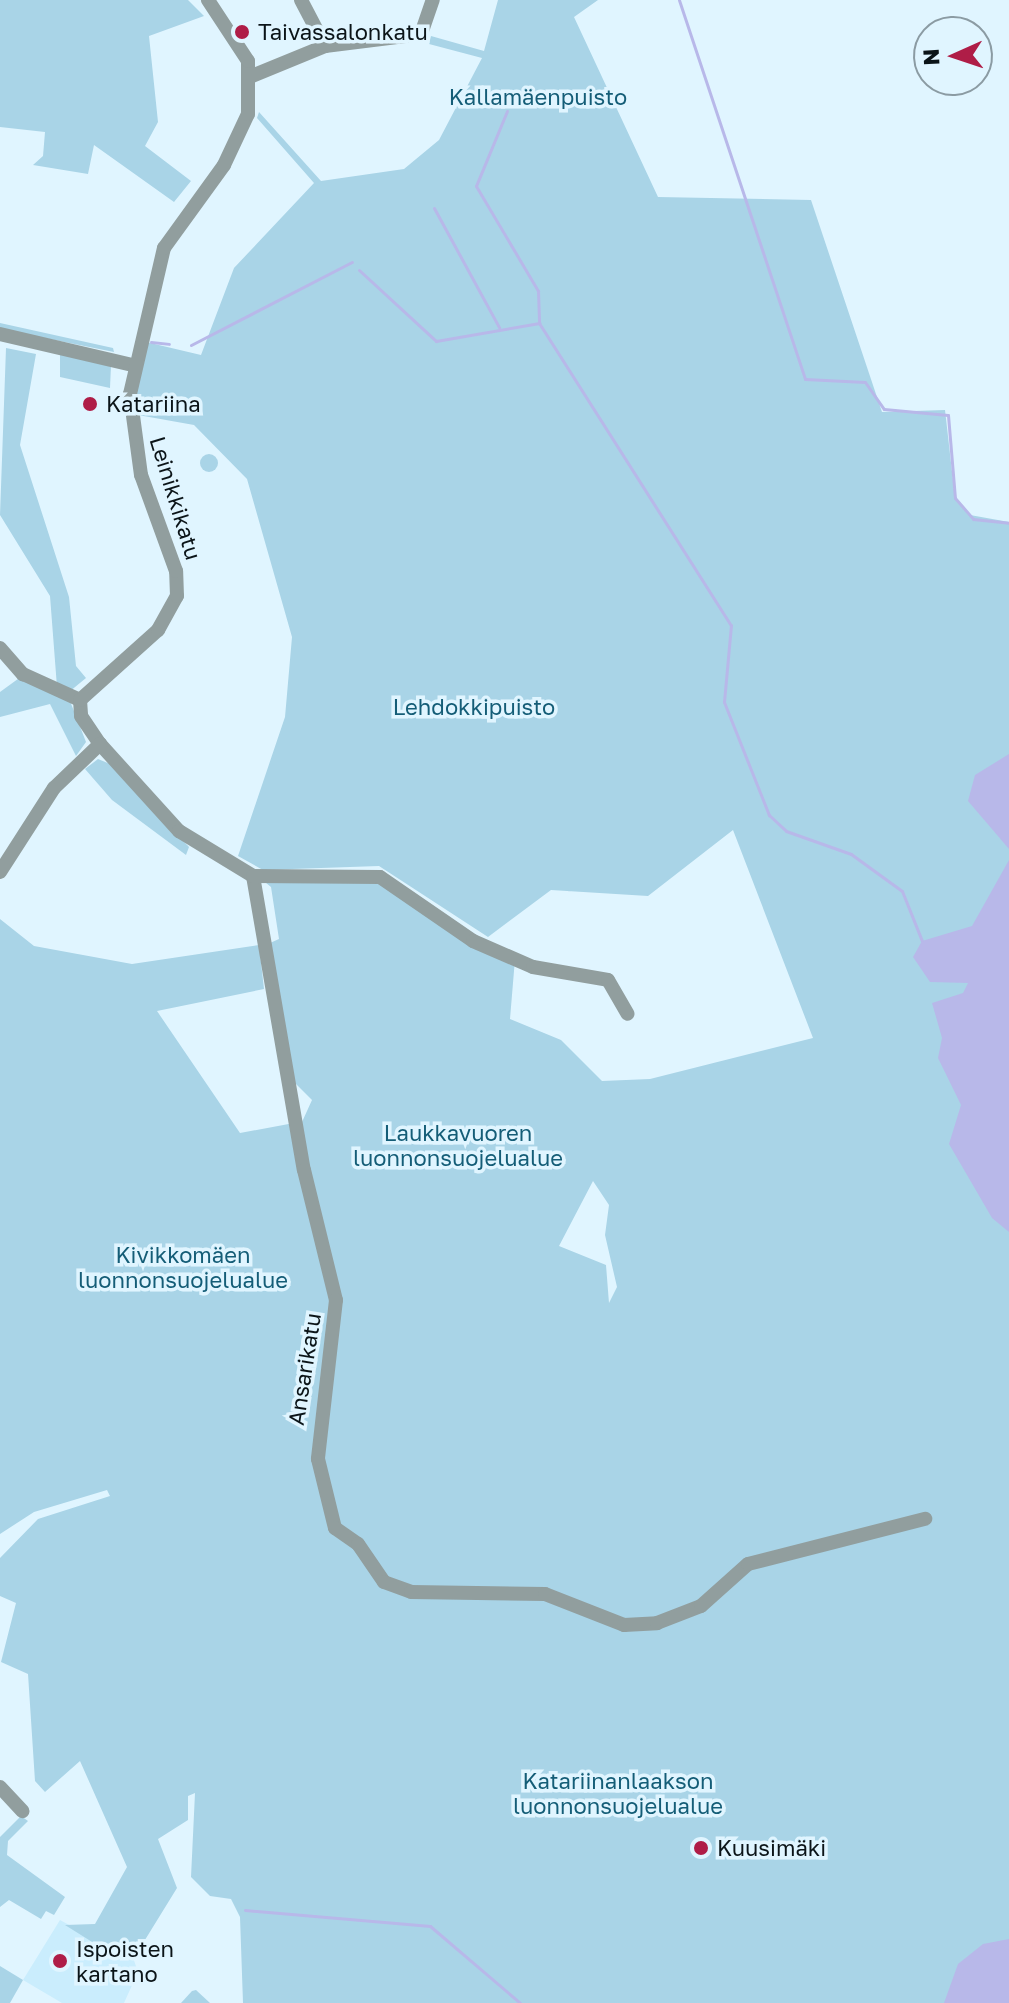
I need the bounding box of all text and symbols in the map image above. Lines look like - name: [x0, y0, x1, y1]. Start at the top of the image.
- north arrow: [913, 16, 993, 96]
- place label: Taivassalonkatu: [258, 19, 428, 45]
- marker: Taivassalonkatu: [233, 23, 251, 41]
- text: N: [917, 48, 944, 66]
- park label: Kallamäenpuisto: [449, 84, 627, 110]
- place label: Katariina: [106, 391, 201, 417]
- marker: Katariina: [81, 395, 99, 413]
- street label: Leinikkikatu: [145, 433, 207, 563]
- park label: Lehdokkipuisto: [393, 694, 555, 720]
- park label: Laukkavuoren luonnonsuojelualue: [353, 1119, 563, 1170]
- park label: Kivikkomäen luonnonsuojelualue: [78, 1241, 288, 1292]
- street label: Ansarikatu: [282, 1311, 326, 1427]
- park label: Katariinanlaakson luonnonsuojelualue: [513, 1767, 723, 1818]
- place label: Kuusimäki: [717, 1835, 826, 1861]
- marker: Kuusimäki: [692, 1839, 710, 1857]
- place label: Ispoisten kartano: [76, 1935, 174, 1986]
- marker: Ispoisten kartano: [51, 1952, 69, 1970]

